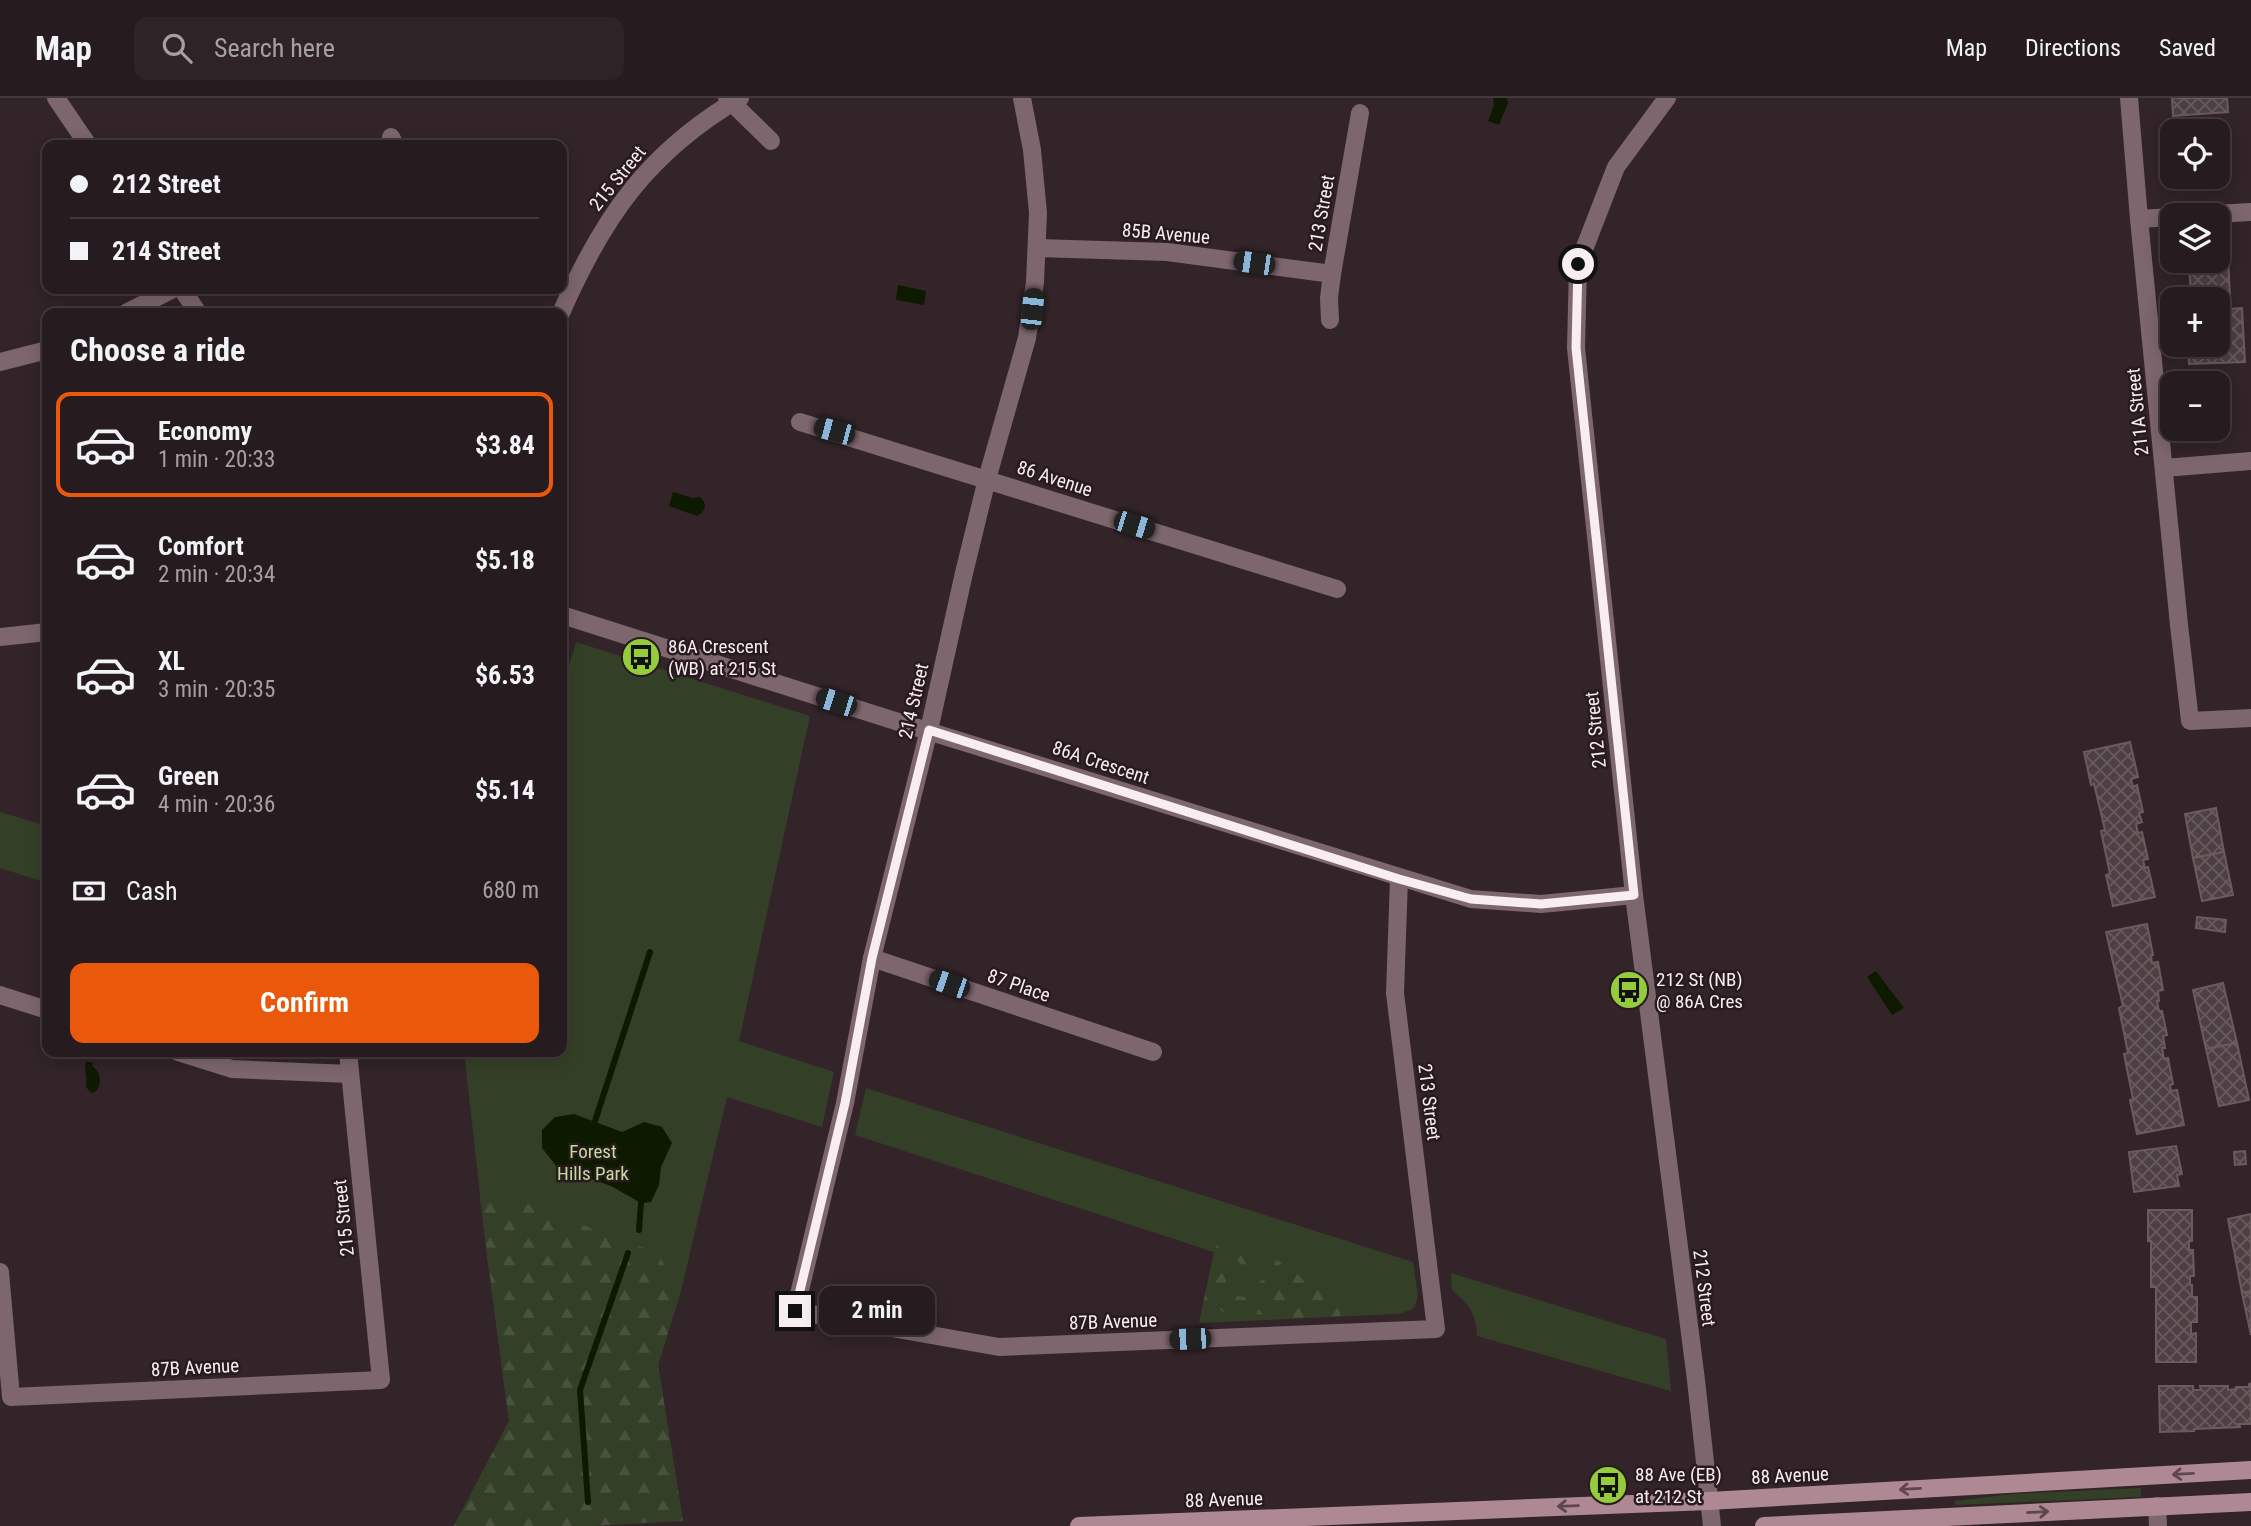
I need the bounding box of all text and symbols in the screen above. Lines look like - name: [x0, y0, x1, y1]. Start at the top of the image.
- search box: [134, 17, 624, 80]
- text: Map: [35, 29, 92, 68]
- icon: search: [158, 29, 196, 67]
- text: Search here: [214, 33, 335, 63]
- text: Map: [1946, 34, 1987, 62]
- text: Directions: [2025, 34, 2121, 62]
- text: Saved: [2159, 34, 2216, 62]
- map controls: [2160, 119, 2230, 441]
- button: locate: [2160, 119, 2230, 189]
- street label: 215 Street: [584, 141, 651, 215]
- text: 212 Street: [112, 169, 221, 199]
- street label: 213 Street: [1303, 173, 1340, 253]
- button: layers: [2160, 203, 2230, 273]
- street label: 85B Avenue: [1121, 218, 1211, 249]
- text: 214 Street: [112, 236, 221, 266]
- route start: [1562, 248, 1594, 280]
- car: [1232, 250, 1277, 276]
- car: [1020, 287, 1045, 331]
- button: +: [2160, 287, 2230, 357]
- text: Choose a ride: [70, 331, 245, 369]
- street label: 211A Street: [2121, 367, 2154, 457]
- button: −: [2160, 371, 2230, 441]
- icon: car: [74, 413, 137, 476]
- car: [811, 415, 858, 447]
- text: Economy: [158, 416, 252, 446]
- text: $3.84: [475, 430, 535, 460]
- text: 1 min · 20:33: [158, 446, 275, 473]
- street label: 86 Avenue: [1014, 456, 1095, 501]
- car: [1111, 509, 1158, 541]
- icon: car: [74, 528, 137, 591]
- text: Comfort: [158, 531, 244, 561]
- text: $5.18: [475, 545, 535, 575]
- text: 2 min · 20:34: [158, 561, 275, 588]
- place label: 86A Crescent (WB) at 215 St: [668, 635, 776, 680]
- bus stop icon: 86A Crescent (WB) at 215 St: [620, 636, 662, 678]
- icon: car: [74, 643, 137, 706]
- text: XL: [158, 646, 185, 676]
- text: $6.53: [475, 660, 535, 690]
- street label: 214 Street: [894, 661, 933, 741]
- text: 3 min · 20:35: [158, 676, 275, 703]
- car: [813, 686, 860, 718]
- street label: 212 Street: [1580, 690, 1611, 769]
- street label: 86A Crescent: [1049, 736, 1152, 789]
- icon: car: [74, 758, 137, 821]
- text: Green: [158, 761, 219, 791]
- text: $5.14: [475, 775, 535, 805]
- text: 4 min · 20:36: [158, 791, 275, 818]
- icon: cash: [70, 872, 108, 910]
- text: Cash: [126, 876, 178, 906]
- text: 680 m: [482, 877, 539, 904]
- button: Confirm: [70, 963, 539, 1043]
- street label: 87 Place: [984, 964, 1053, 1007]
- car: [926, 967, 973, 1001]
- place label: 212 St (NB) @ 86A Cres: [1656, 968, 1743, 1013]
- bus stop icon: 212 St (NB) @ 86A Cres: [1608, 969, 1650, 1011]
- street label: 213 Street: [1413, 1062, 1446, 1142]
- park label: Forest Hills Park: [557, 1140, 629, 1185]
- street label: 215 Street: [328, 1178, 359, 1257]
- street label: 212 Street: [1688, 1248, 1721, 1328]
- callout: 2 min: [820, 1286, 935, 1336]
- route end: [779, 1295, 811, 1327]
- text: 2 min: [851, 1297, 903, 1324]
- street label: 87B Avenue: [1069, 1308, 1158, 1335]
- car: [1169, 1328, 1212, 1350]
- street label: 87B Avenue: [150, 1354, 240, 1381]
- street label: 88 Avenue: [1751, 1462, 1830, 1489]
- place label: 88 Ave (EB) at 212 St: [1635, 1463, 1722, 1508]
- bus stop icon: 88 Ave (EB) at 212 St: [1587, 1464, 1629, 1506]
- one-way arrow: [2172, 1467, 2195, 1480]
- one-way arrow: [1899, 1483, 1922, 1496]
- street label: 88 Avenue: [1185, 1487, 1263, 1512]
- one-way arrow: [1557, 1500, 1580, 1513]
- one-way arrow: [2027, 1506, 2050, 1519]

